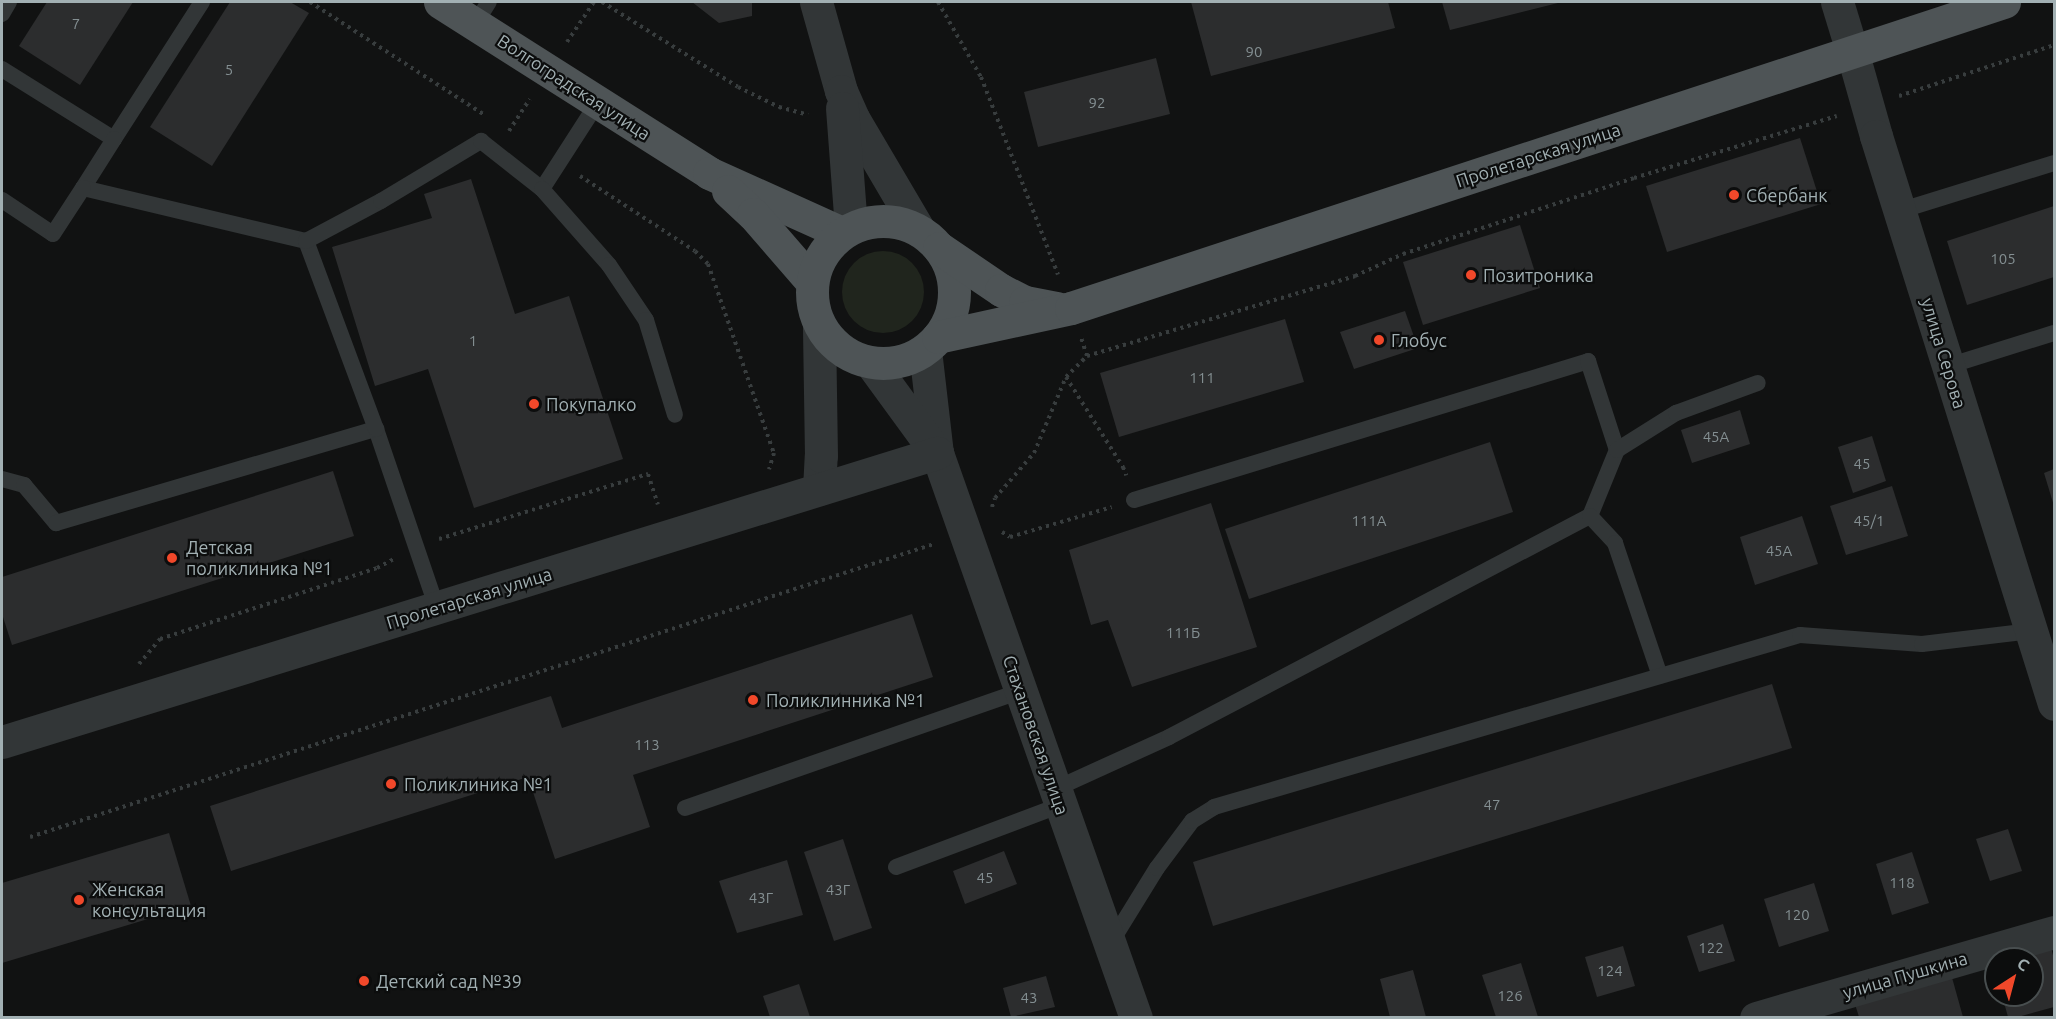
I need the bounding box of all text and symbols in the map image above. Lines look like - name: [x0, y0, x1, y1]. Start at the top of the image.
- house number: 7: [72, 15, 80, 33]
- street label: Волгоградская улица: [494, 30, 654, 144]
- house number: 90: [1246, 43, 1262, 61]
- house number: 5: [225, 61, 233, 79]
- house number: 92: [1089, 94, 1105, 112]
- street label: Пролетарская улица: [1453, 118, 1623, 192]
- place label: Сбербанк: [1746, 184, 1828, 206]
- marker: Сбербанк: [1727, 188, 1741, 202]
- house number: 105: [1990, 250, 2016, 268]
- place label: Позитроника: [1483, 264, 1594, 286]
- marker: Позитроника: [1464, 268, 1478, 282]
- street label: улица Серова: [1917, 295, 1971, 411]
- place label: Глобус: [1391, 329, 1447, 351]
- house number: 1: [469, 332, 477, 350]
- marker: Глобус: [1372, 333, 1386, 347]
- house number: 111: [1189, 369, 1215, 387]
- place label: Покупалко: [546, 393, 637, 415]
- marker: Покупалко: [527, 397, 541, 411]
- house number: 45А: [1703, 428, 1729, 446]
- house number: 45: [1854, 455, 1870, 473]
- house number: 111А: [1351, 512, 1387, 530]
- house number: 45/1: [1854, 512, 1884, 530]
- place label: Детская поликлиника №1: [186, 537, 333, 580]
- house number: 45А: [1766, 542, 1792, 560]
- marker: Детская поликлиника №1: [163, 549, 181, 567]
- street label: Пролетарская улица: [384, 563, 554, 633]
- house number: 111Б: [1166, 624, 1200, 642]
- street label: Стахановская улица: [999, 652, 1073, 818]
- place label: Поликлинника №1: [766, 689, 925, 711]
- marker: Поликлинника №1: [744, 691, 762, 709]
- house number: 113: [634, 736, 660, 754]
- place label: Поликлиника №1: [404, 773, 553, 795]
- marker: Поликлиника №1: [382, 775, 400, 793]
- house number: 47: [1484, 796, 1500, 814]
- house number: 45: [977, 869, 993, 887]
- house number: 118: [1889, 874, 1915, 892]
- place label: Женская консультация: [92, 879, 206, 922]
- house number: 43Г: [826, 881, 850, 899]
- house number: 43Г: [749, 889, 773, 907]
- marker: Женская консультация: [70, 891, 88, 909]
- house number: 120: [1784, 906, 1810, 924]
- house number: 122: [1698, 939, 1724, 957]
- street label: улица Пушкина: [1840, 947, 1970, 1003]
- north arrow: [1984, 947, 2044, 1007]
- text: С: [2014, 954, 2033, 974]
- house number: 124: [1597, 962, 1623, 980]
- place label: Детский сад №39: [376, 970, 522, 992]
- marker: Детский сад №39: [357, 974, 371, 988]
- house number: 126: [1497, 987, 1523, 1005]
- house number: 43: [1021, 989, 1037, 1007]

